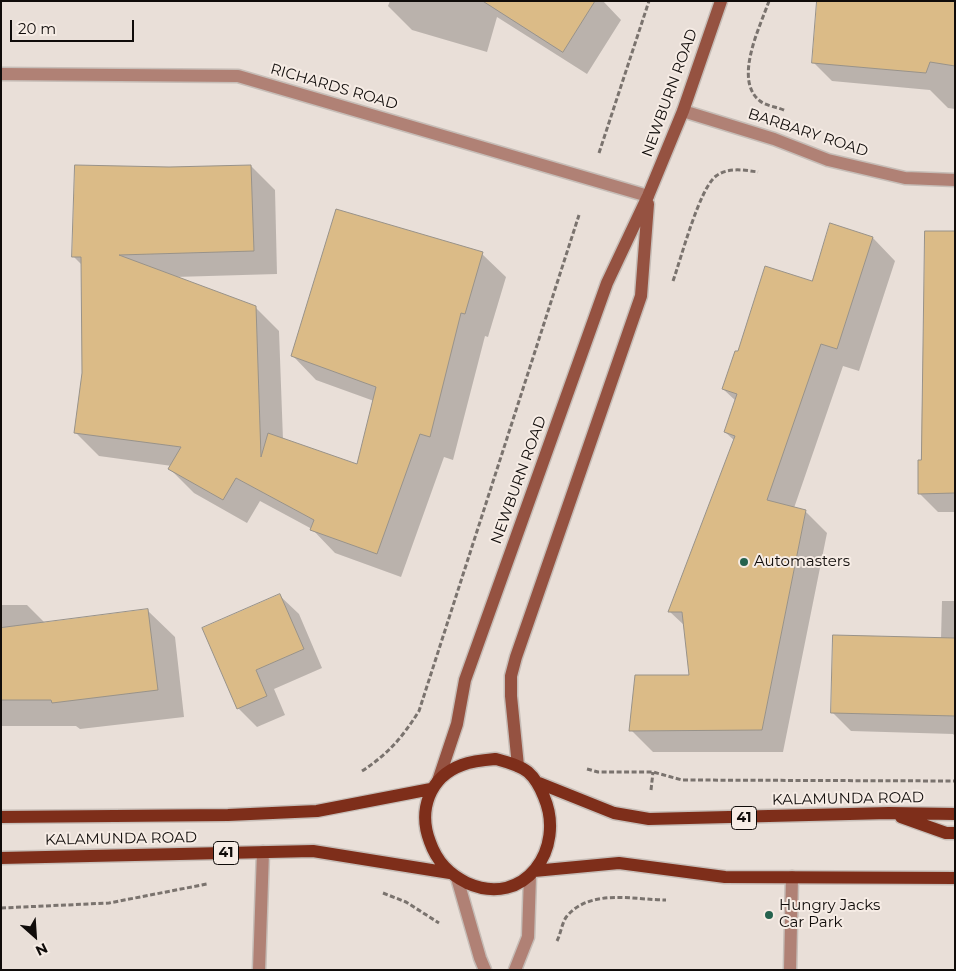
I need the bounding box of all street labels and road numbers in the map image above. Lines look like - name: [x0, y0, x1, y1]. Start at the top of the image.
- street label: NEWBURN ROAD: [638, 26, 702, 160]
- street label: RICHARDS ROAD: [268, 60, 400, 114]
- street label: BARBARY ROAD: [746, 105, 870, 161]
- street label: NEWBURN ROAD: [487, 413, 551, 547]
- street label: KALAMUNDA ROAD: [772, 789, 924, 809]
- road number: 41: [732, 806, 756, 830]
- street label: KALAMUNDA ROAD: [45, 829, 197, 849]
- road number: 41: [214, 841, 238, 864]

